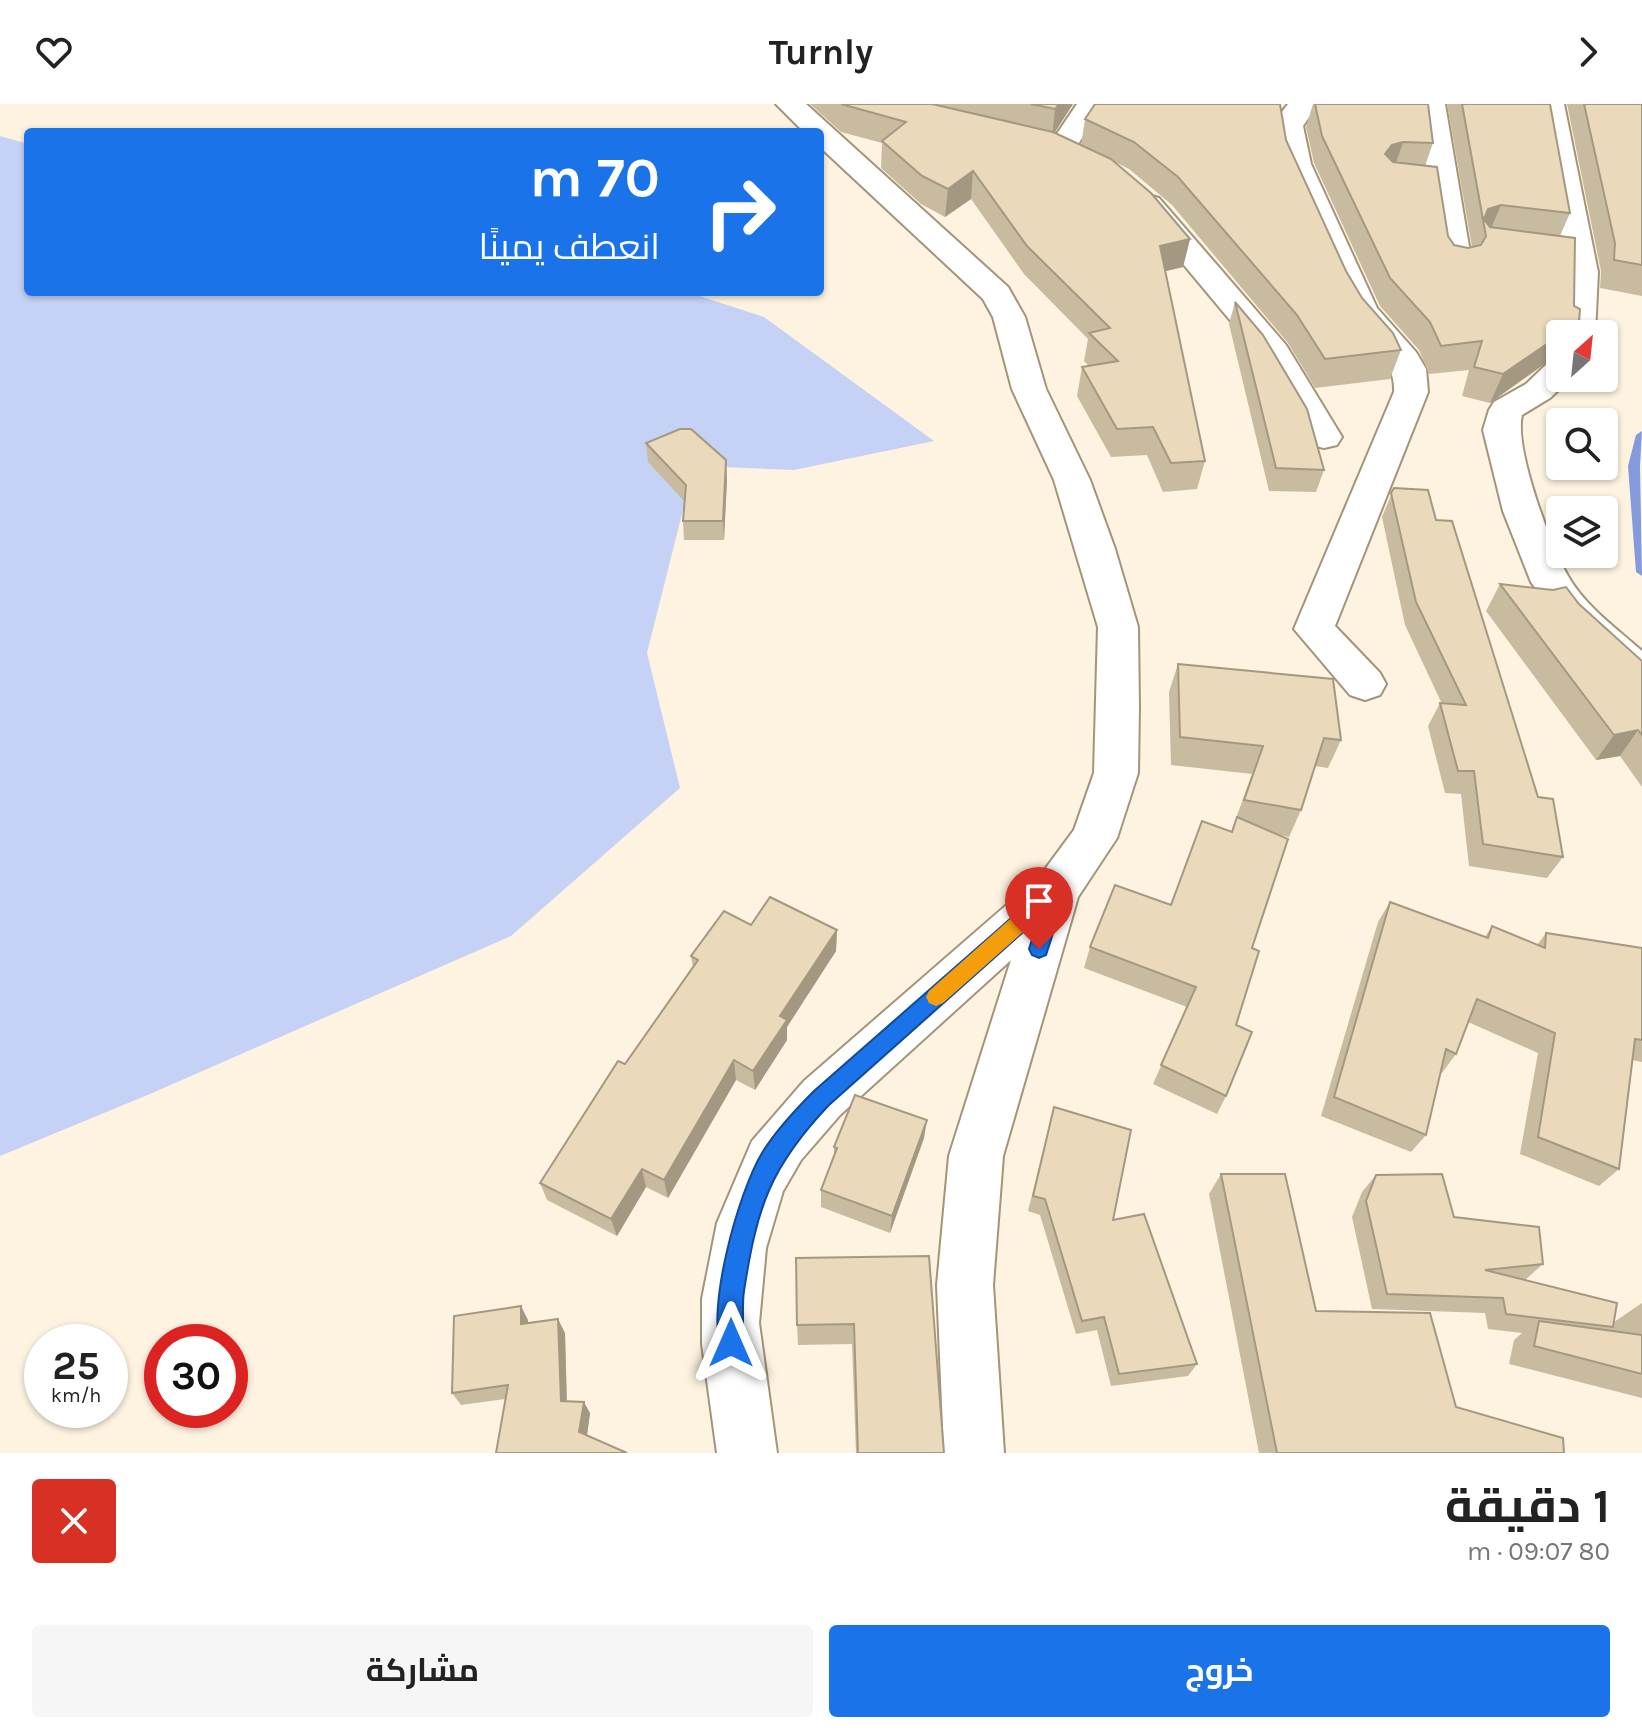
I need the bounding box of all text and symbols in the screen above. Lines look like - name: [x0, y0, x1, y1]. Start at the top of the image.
- icon: heart: [32, 30, 76, 74]
- icon: forward: [1566, 30, 1610, 74]
- text: Turnly: [769, 31, 873, 73]
- text: 70 m: [529, 145, 660, 210]
- icon: right: [688, 160, 792, 264]
- text: انعطف يمينًا: [479, 226, 660, 268]
- north arrow: [1546, 320, 1618, 392]
- map controls: [1546, 320, 1618, 568]
- button: search: [1546, 408, 1618, 480]
- button: layers: [1546, 496, 1618, 568]
- pin: [1005, 867, 1073, 949]
- icon: arrive: [1017, 879, 1061, 923]
- position arrow: [689, 1301, 773, 1385]
- speed limit sign: 30: [144, 1324, 248, 1428]
- text: 25: [52, 1342, 100, 1389]
- text: km/h: [51, 1384, 101, 1407]
- text: 1 دقيقة: [1445, 1478, 1610, 1534]
- button: close: [32, 1479, 116, 1563]
- text: 80 m · 09:07: [1467, 1536, 1610, 1567]
- button: مشاركة: [32, 1625, 813, 1717]
- button: خروج: [829, 1625, 1610, 1717]

